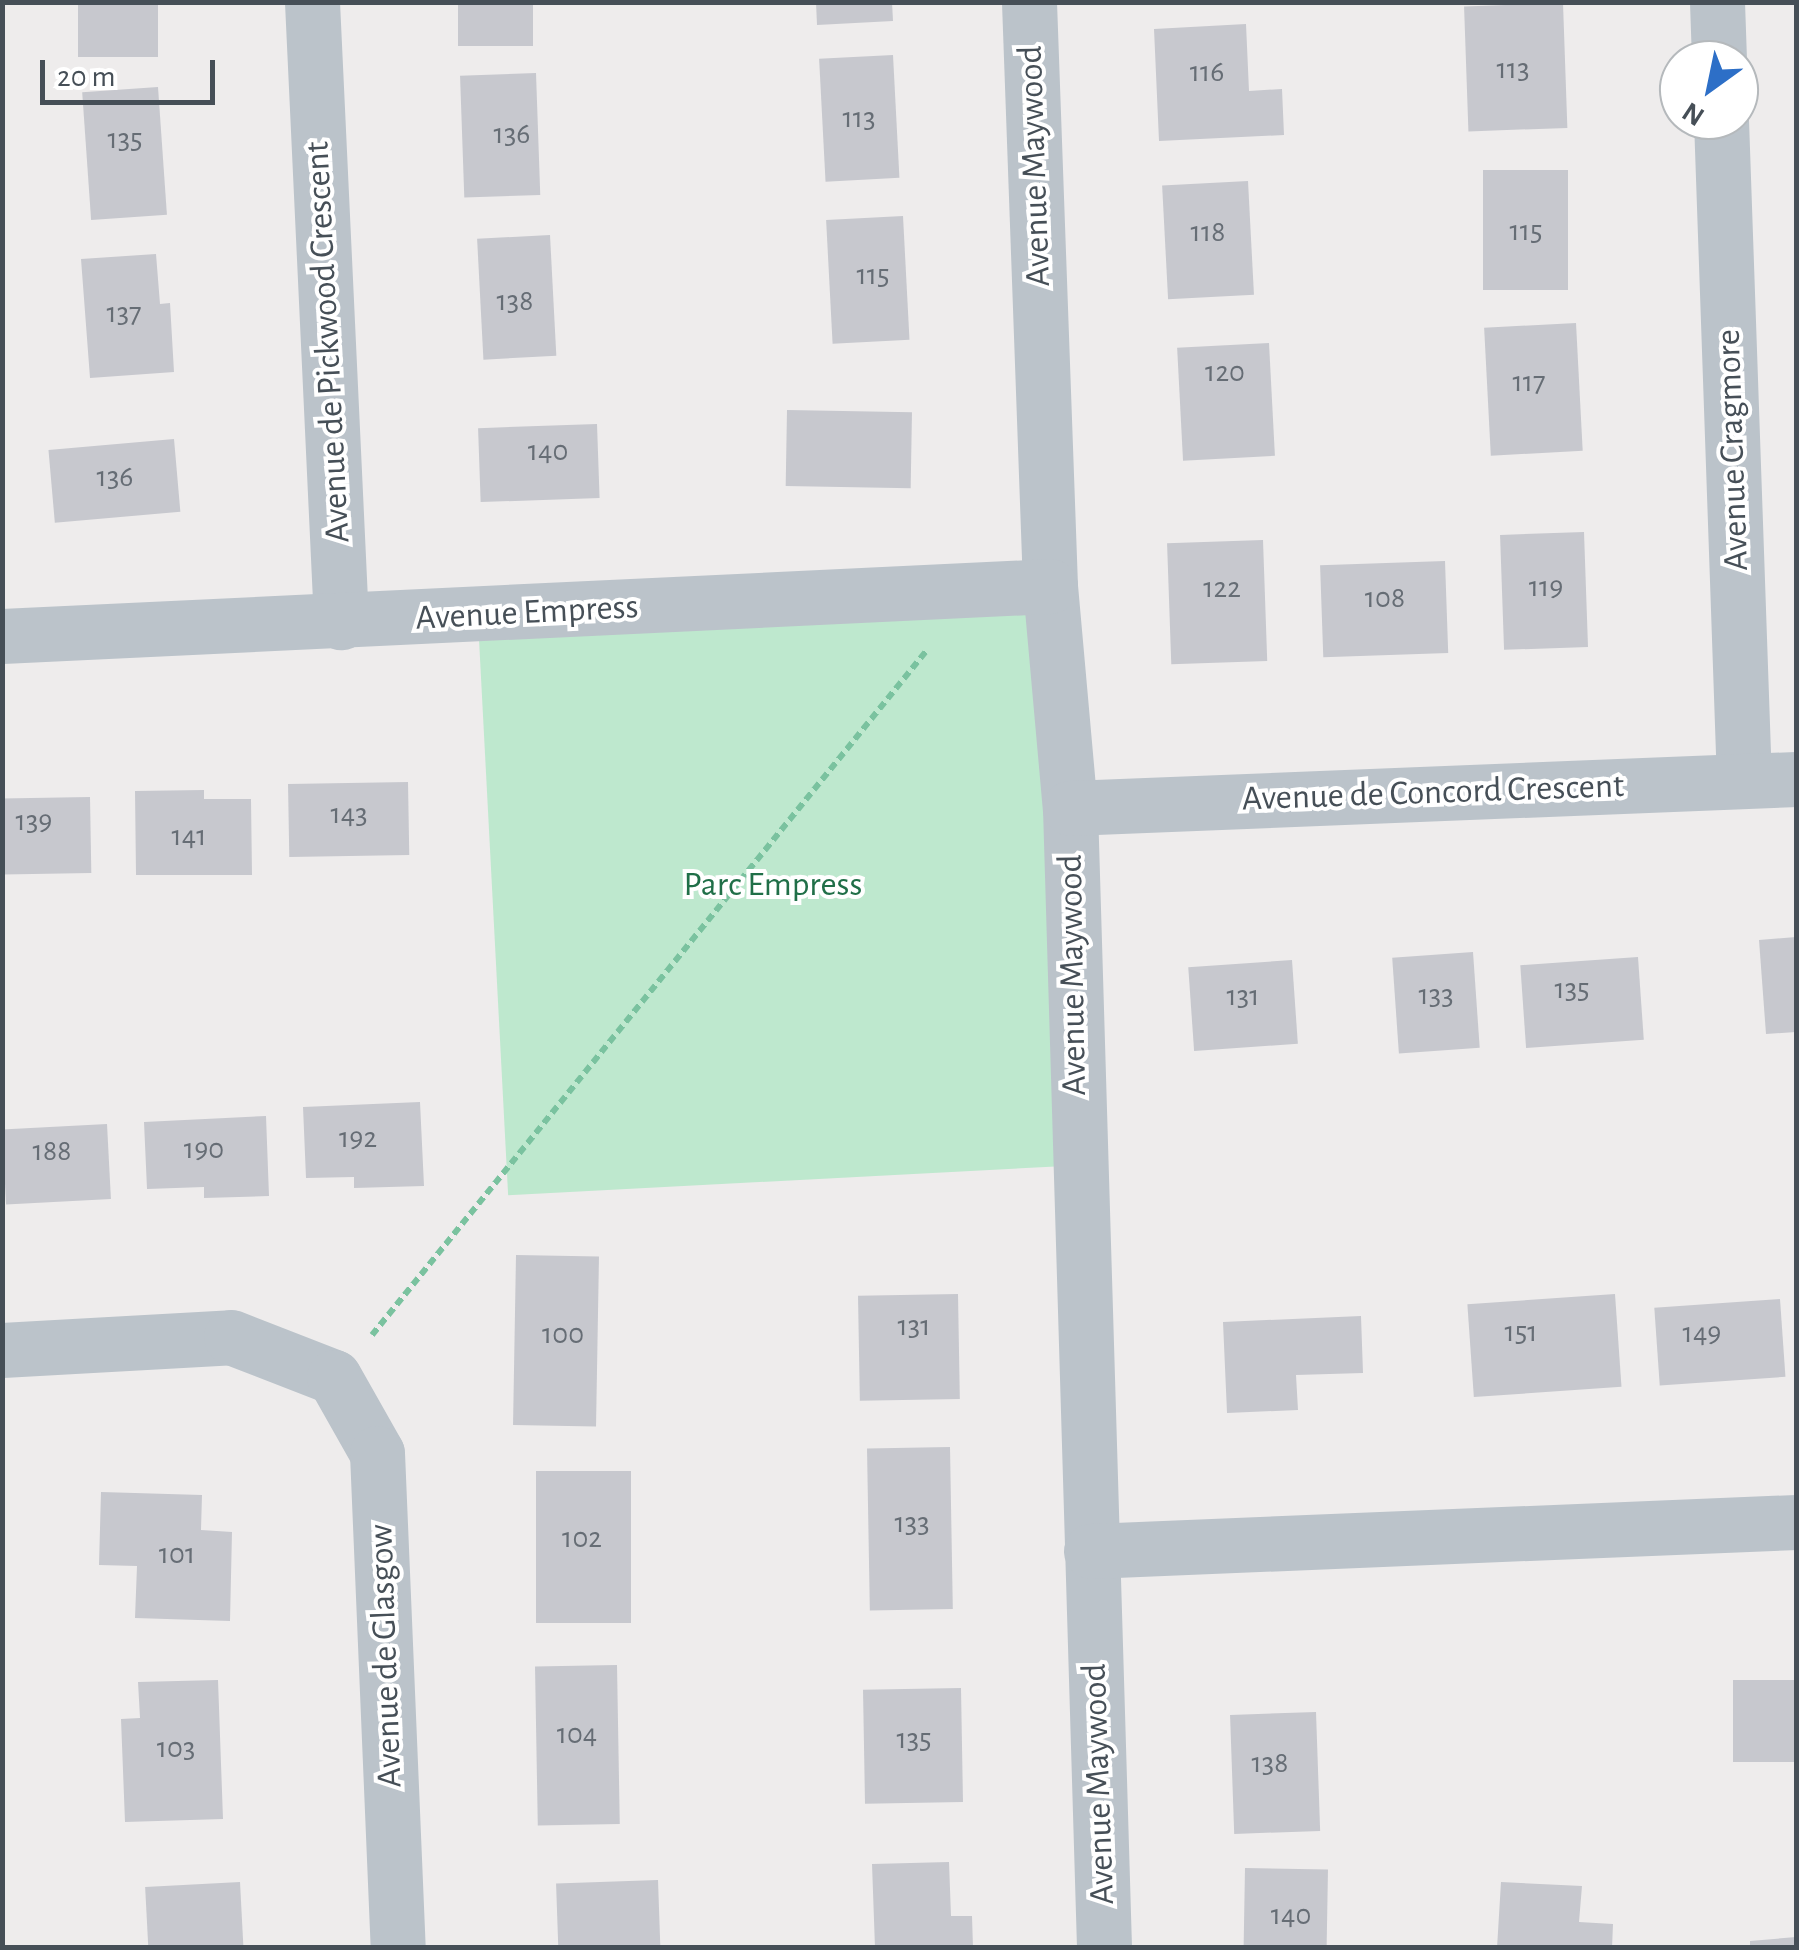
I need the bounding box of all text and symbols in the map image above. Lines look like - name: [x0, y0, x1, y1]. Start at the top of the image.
- scale bar: [45, 40, 220, 102]
- north arrow: [1659, 40, 1759, 140]
- street label: Avenue Maywood: [1010, 45, 1060, 287]
- house number: 113: [1497, 51, 1529, 87]
- house number: 116: [1190, 54, 1224, 90]
- text: 20 m: [57, 62, 115, 92]
- text: N: [1678, 96, 1710, 131]
- house number: 113: [843, 100, 875, 136]
- house number: 136: [494, 116, 530, 152]
- house number: 135: [107, 121, 143, 157]
- street label: Avenue de Pickwood Crescent: [297, 140, 359, 544]
- house number: 115: [1509, 213, 1543, 249]
- house number: 118: [1191, 214, 1225, 250]
- house number: 115: [856, 257, 890, 293]
- house number: 138: [497, 283, 533, 319]
- house number: 137: [106, 295, 142, 331]
- street label: Avenue Cragmore: [1708, 328, 1758, 572]
- house number: 120: [1205, 354, 1245, 390]
- house number: 117: [1512, 364, 1546, 400]
- house number: 140: [528, 433, 568, 469]
- house number: 136: [97, 459, 133, 495]
- house number: 119: [1529, 569, 1563, 605]
- house number: 122: [1203, 570, 1241, 606]
- house number: 108: [1365, 580, 1405, 616]
- street label: Avenue Empress: [415, 586, 639, 640]
- street label: Avenue de Concord Crescent: [1241, 765, 1625, 821]
- house number: 143: [330, 796, 368, 832]
- house number: 139: [16, 803, 52, 839]
- house number: 141: [171, 818, 207, 854]
- street label: Avenue Maywood: [1050, 854, 1096, 1096]
- park label: Parc Empress: [684, 864, 862, 906]
- house number: 135: [1554, 971, 1590, 1007]
- house number: 133: [1418, 977, 1454, 1013]
- house number: 131: [1227, 978, 1259, 1014]
- house number: 192: [339, 1120, 377, 1156]
- house number: 190: [184, 1131, 224, 1167]
- house number: 188: [33, 1133, 71, 1169]
- house number: 131: [898, 1308, 930, 1344]
- house number: 151: [1504, 1314, 1538, 1350]
- house number: 149: [1683, 1315, 1721, 1351]
- house number: 100: [542, 1316, 584, 1352]
- house number: 133: [894, 1505, 930, 1541]
- house number: 102: [562, 1520, 602, 1556]
- street label: Avenue de Glasgow: [360, 1524, 412, 1788]
- house number: 101: [159, 1536, 195, 1572]
- street label: Avenue Maywood: [1074, 1663, 1124, 1905]
- house number: 104: [557, 1716, 597, 1752]
- house number: 135: [896, 1721, 932, 1757]
- house number: 103: [157, 1730, 195, 1766]
- house number: 138: [1252, 1745, 1288, 1781]
- house number: 140: [1271, 1897, 1311, 1933]

